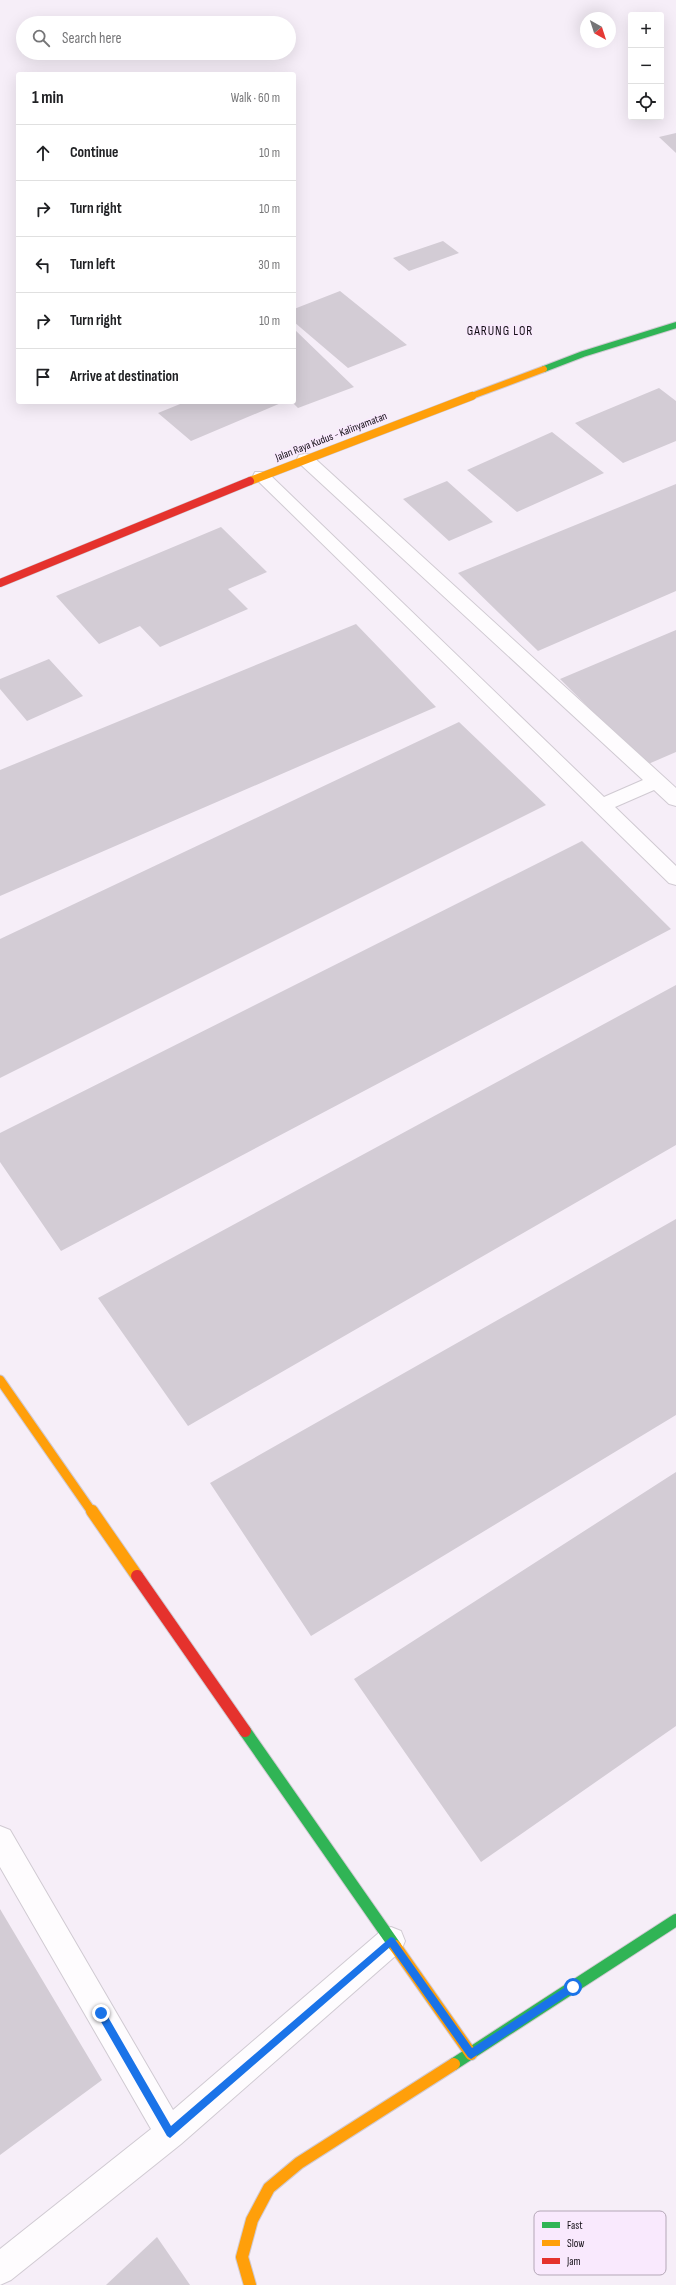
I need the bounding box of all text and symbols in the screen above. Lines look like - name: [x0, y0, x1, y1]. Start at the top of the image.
- north arrow: [580, 12, 616, 48]
- map controls: [628, 12, 664, 120]
- button: +: [628, 12, 664, 48]
- search box: [16, 16, 296, 60]
- icon: search: [30, 27, 52, 49]
- text: Search here: [62, 29, 122, 48]
- button: −: [628, 48, 664, 84]
- button: locate: [628, 84, 664, 120]
- text: 1 min: [32, 88, 64, 108]
- text: Walk · 60 m: [231, 90, 280, 106]
- icon: ahead: [32, 142, 54, 164]
- text: Continue: [70, 143, 119, 162]
- text: 10 m: [259, 145, 280, 161]
- icon: right: [32, 198, 54, 220]
- text: Turn right: [70, 199, 122, 218]
- text: 10 m: [259, 201, 280, 217]
- icon: left: [32, 254, 54, 276]
- text: Turn left: [70, 255, 115, 274]
- text: 30 m: [258, 257, 280, 273]
- icon: right: [32, 310, 54, 332]
- text: Turn right: [70, 311, 122, 330]
- text: 10 m: [259, 313, 280, 329]
- district label: GARUNG LOR: [467, 323, 533, 339]
- icon: arrive: [32, 366, 54, 388]
- text: Arrive at destination: [70, 367, 179, 386]
- street label: Jalan Raya Kudus - Kalinyamatan: [273, 409, 389, 464]
- route start: [564, 1978, 582, 1996]
- route end: [92, 2004, 110, 2022]
- legend: [534, 2211, 666, 2275]
- text: Fast: [567, 2219, 583, 2232]
- text: Slow: [567, 2237, 584, 2250]
- text: Jam: [566, 2255, 581, 2268]

